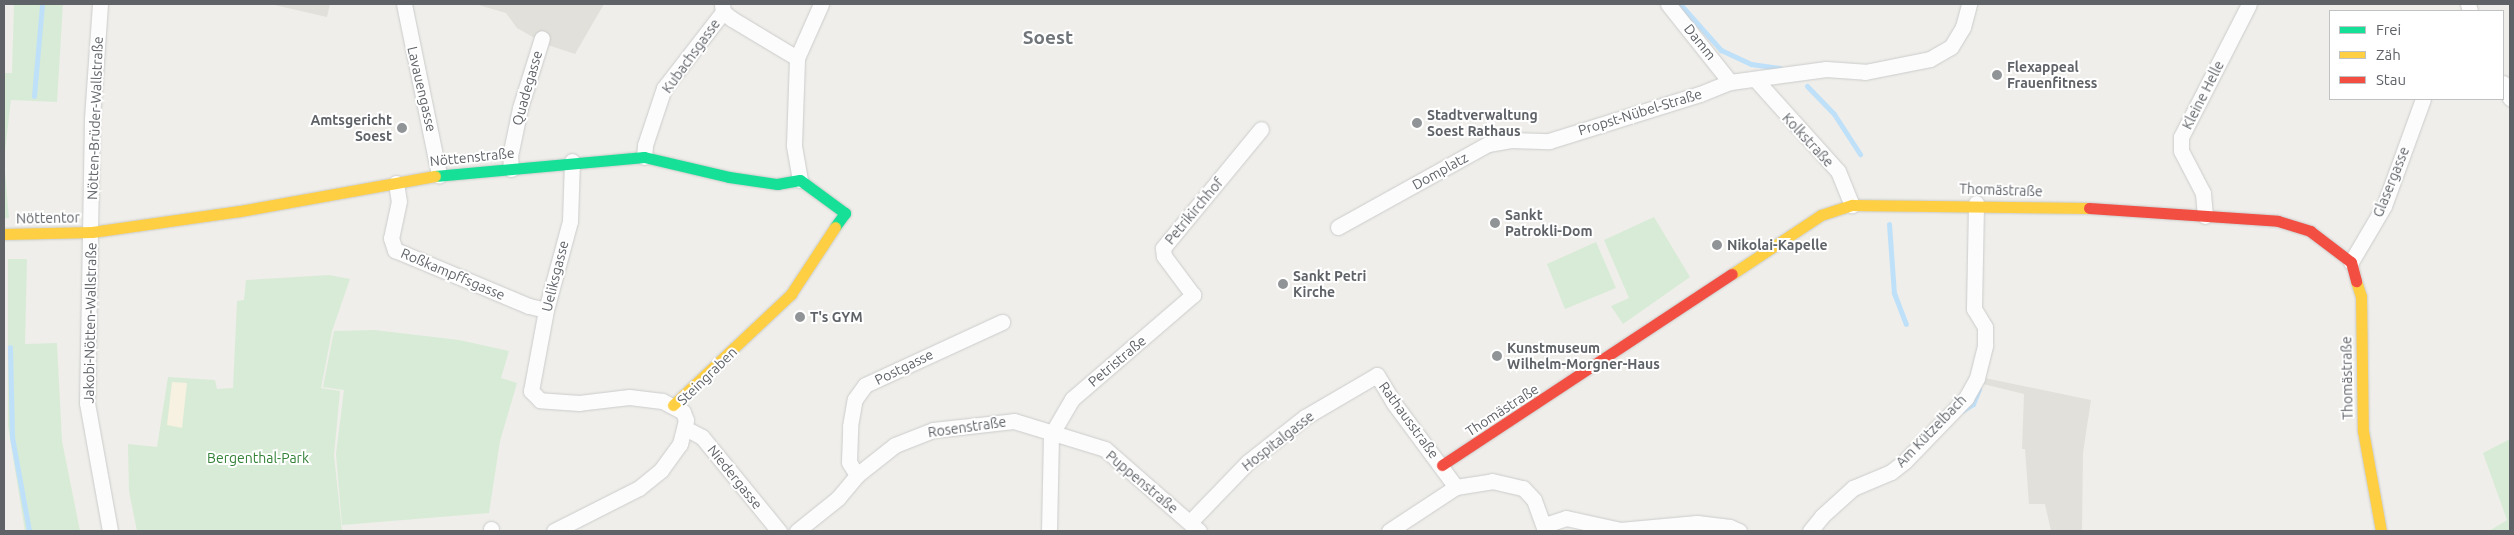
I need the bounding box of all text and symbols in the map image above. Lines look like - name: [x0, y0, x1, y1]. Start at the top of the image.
- legend: [2329, 10, 2504, 100]
- street label: Kubachsgasse: [658, 16, 724, 96]
- street label: Damm: [1680, 21, 1720, 63]
- text: Frei: [2376, 21, 2401, 38]
- district label: Soest: [1023, 27, 1073, 49]
- street label: Nötten-Brüder-Wallstraße: [84, 36, 106, 200]
- street label: Lavauengasse: [404, 45, 440, 133]
- text: Zäh: [2376, 46, 2401, 63]
- street label: Quadegasse: [508, 49, 546, 127]
- street label: Kleine Helle: [2179, 58, 2227, 132]
- place label: Flexappeal Frauenfitness: [2007, 59, 2097, 92]
- marker: Flexappeal Frauenfitness: [1991, 69, 2003, 81]
- text: Stau: [2376, 71, 2406, 88]
- street label: Propst-Nübel-Straße: [1576, 85, 1704, 139]
- place label: Stadtverwaltung Soest Rathaus: [1427, 107, 1538, 140]
- street label: Kolkstraße: [1779, 110, 1837, 170]
- place label: Amtsgericht Soest: [310, 112, 392, 144]
- marker: Stadtverwaltung Soest Rathaus: [1411, 117, 1423, 129]
- marker: Amtsgericht Soest: [396, 122, 408, 134]
- street label: Nöttenstraße: [429, 144, 515, 170]
- street label: Glasergasse: [2369, 144, 2413, 220]
- street label: Domplatz: [1409, 149, 1471, 193]
- street label: Petrikirchhof: [1161, 174, 1227, 248]
- street label: Thomästraße: [1959, 180, 2043, 200]
- place label: Sankt Patrokli-Dom: [1505, 207, 1593, 240]
- street label: Nöttentor: [16, 209, 80, 227]
- marker: Sankt Patrokli-Dom: [1489, 217, 1501, 229]
- place label: Nikolai-Kapelle: [1727, 237, 1827, 253]
- street label: Ueliksgasse: [538, 239, 572, 313]
- marker: Nikolai-Kapelle: [1711, 239, 1723, 251]
- street label: Jakobi-Nötten-Wallstraße: [80, 242, 100, 404]
- street label: Roßkampffsgasse: [398, 244, 508, 304]
- place label: Sankt Petri Kirche: [1293, 268, 1366, 300]
- marker: Sankt Petri Kirche: [1277, 278, 1289, 290]
- place label: T's GYM: [810, 309, 863, 325]
- marker: T's GYM: [794, 311, 806, 323]
- street label: Petristraße: [1085, 332, 1149, 390]
- street label: Thomästraße: [2338, 336, 2356, 420]
- place label: Kunstmuseum Wilhelm-Morgner-Haus: [1507, 340, 1660, 372]
- street label: Steingraben: [674, 343, 740, 409]
- street label: Postgasse: [872, 346, 936, 388]
- marker: Kunstmuseum Wilhelm-Morgner-Haus: [1491, 350, 1503, 362]
- street label: Rathausstraße: [1375, 378, 1443, 462]
- street label: Thomästraße: [1462, 380, 1542, 440]
- street label: Am Kützelbach: [1892, 391, 1970, 471]
- street label: Hospitalgasse: [1239, 408, 1317, 474]
- street label: Rosenstraße: [927, 413, 1007, 441]
- street label: Niedergasse: [704, 442, 766, 512]
- street label: Puppenstraße: [1103, 447, 1181, 517]
- park label: Bergenthal-Park: [207, 450, 309, 466]

